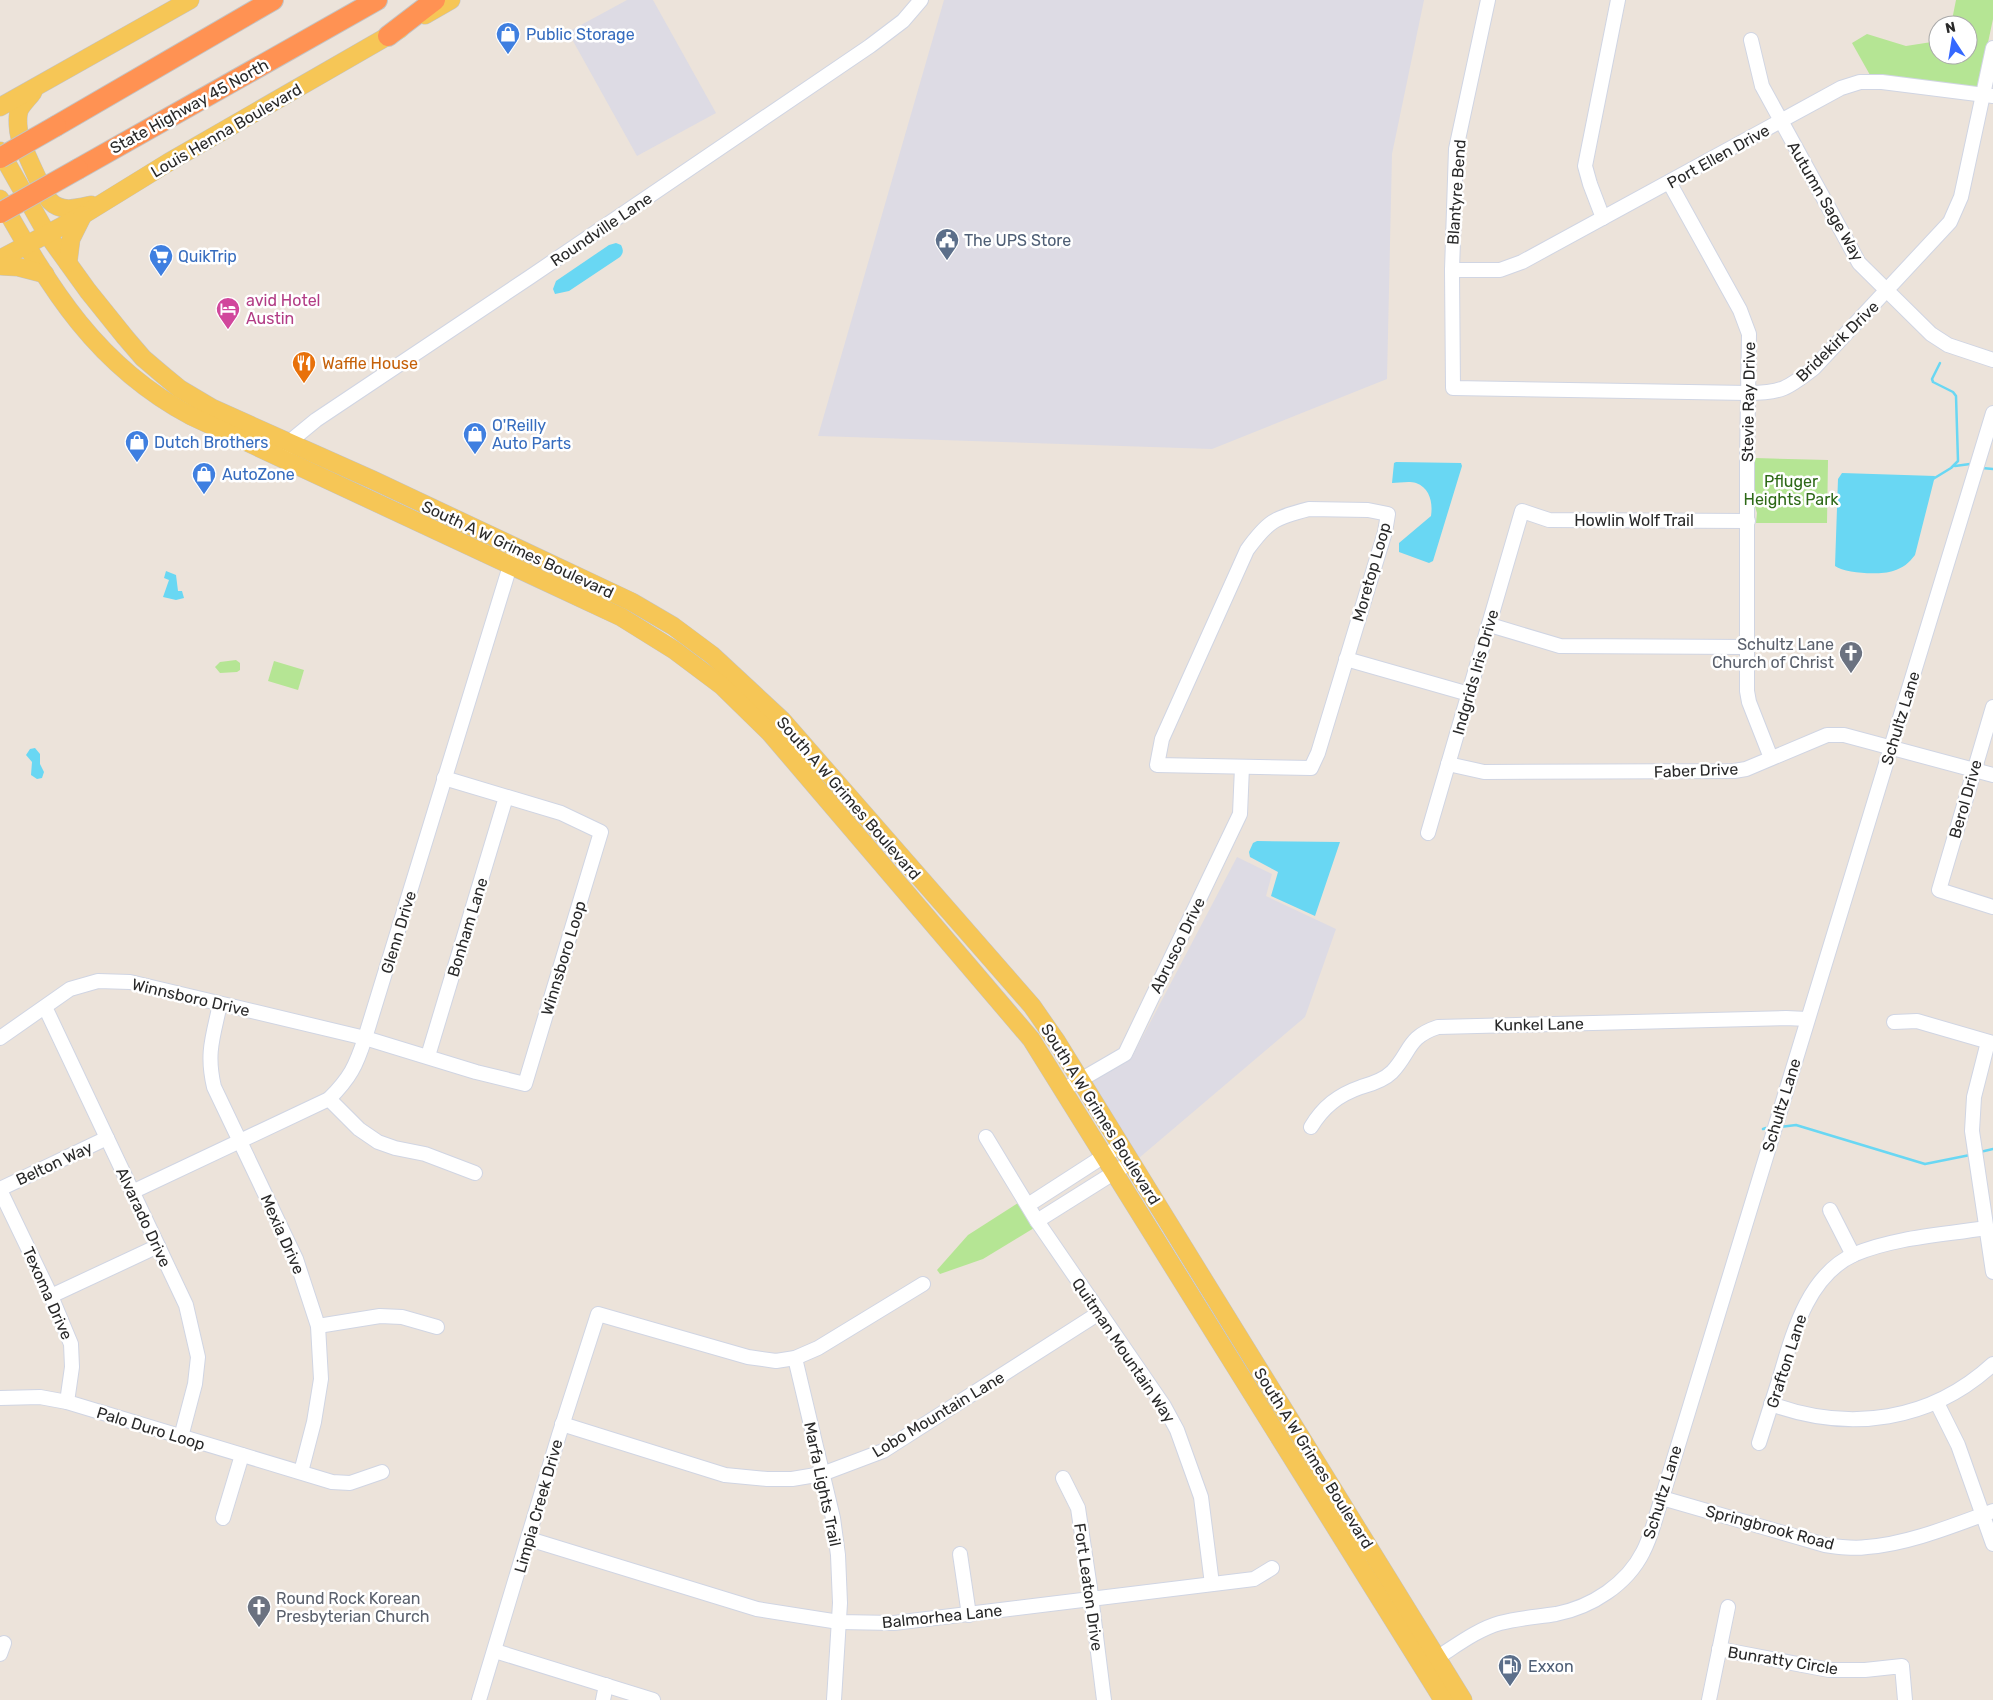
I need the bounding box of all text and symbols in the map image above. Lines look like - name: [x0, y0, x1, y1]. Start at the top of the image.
- north arrow: [1928, 15, 1978, 65]
- text: N: [1944, 18, 1957, 37]
- shop icon: Public Storage: [495, 21, 521, 55]
- place label: Public Storage: [526, 25, 635, 44]
- street label: State Highway 45 North: [107, 55, 272, 158]
- street label: Louis Henna Boulevard: [147, 79, 305, 181]
- street label: Port Ellen Drive: [1664, 120, 1773, 192]
- street label: Autumn Sage Way: [1784, 138, 1868, 265]
- street label: Blantyre Bend: [1443, 139, 1470, 245]
- street label: Roundville Lane: [547, 188, 656, 270]
- public building icon: The UPS Store: [934, 227, 960, 261]
- place label: The UPS Store: [964, 231, 1071, 250]
- supermarket icon: QuikTrip: [148, 243, 174, 277]
- place label: QuikTrip: [178, 247, 237, 266]
- place label: avid Hotel Austin: [246, 291, 320, 328]
- hotel icon: avid Hotel Austin: [215, 296, 241, 330]
- street label: Bridekirk Drive: [1792, 297, 1883, 386]
- street label: Stevie Ray Drive: [1738, 342, 1759, 462]
- restaurant icon: Waffle House: [291, 350, 317, 384]
- place label: Waffle House: [322, 354, 418, 373]
- place label: O'Reilly Auto Parts: [492, 416, 571, 453]
- shop icon: O'Reilly Auto Parts: [462, 421, 488, 455]
- shop icon: Dutch Brothers: [124, 429, 150, 463]
- place label: Dutch Brothers: [154, 433, 268, 452]
- shop icon: AutoZone: [191, 461, 217, 495]
- place label: AutoZone: [222, 465, 295, 484]
- park label: Pfluger Heights Park: [1743, 472, 1839, 509]
- street label: South A W Grimes Boulevard: [419, 497, 617, 602]
- street label: Howlin Wolf Trail: [1574, 511, 1694, 530]
- street label: Moretop Loop: [1348, 520, 1395, 624]
- street label: Indgrids Iris Drive: [1448, 607, 1502, 737]
- place label: Schultz Lane Church of Christ: [1712, 635, 1834, 672]
- church icon: Schultz Lane Church of Christ: [1838, 640, 1864, 674]
- street label: Schultz Lane: [1877, 669, 1924, 767]
- street label: South A W Grimes Boulevard: [773, 713, 925, 884]
- street label: Berol Drive: [1945, 758, 1986, 841]
- street label: Faber Drive: [1654, 760, 1739, 781]
- street label: Bonham Lane: [443, 875, 492, 979]
- street label: Glenn Drive: [377, 888, 420, 976]
- street label: Abrusco Drive: [1146, 894, 1209, 996]
- street label: Winnsboro Loop: [537, 899, 590, 1018]
- street label: Winnsboro Drive: [130, 975, 252, 1020]
- street label: Kunkel Lane: [1494, 1014, 1584, 1035]
- street label: South A W Grimes Boulevard: [1037, 1020, 1164, 1208]
- street label: Schultz Lane: [1758, 1056, 1805, 1154]
- street label: Belton Way: [13, 1137, 96, 1189]
- street label: Alvarado Drive: [112, 1164, 175, 1270]
- street label: Mexia Drive: [257, 1191, 309, 1277]
- street label: Texoma Drive: [19, 1244, 76, 1343]
- street label: Quitman Mountain Way: [1068, 1274, 1179, 1426]
- street label: Grafton Lane: [1762, 1312, 1811, 1410]
- street label: South A W Grimes Boulevard: [1250, 1364, 1377, 1552]
- street label: Lobo Mountain Lane: [869, 1367, 1008, 1461]
- street label: Palo Duro Loop: [94, 1403, 207, 1454]
- street label: Marfa Lights Trail: [800, 1420, 845, 1548]
- street label: Limpia Creek Drive: [510, 1437, 567, 1575]
- street label: Schultz Lane: [1639, 1443, 1686, 1541]
- street label: Springbrook Road: [1703, 1501, 1836, 1554]
- street label: Fort Leaton Drive: [1070, 1522, 1107, 1652]
- place label: Round Rock Korean Presbyterian Church: [276, 1589, 430, 1626]
- church icon: Round Rock Korean Presbyterian Church: [246, 1594, 272, 1628]
- street label: Balmorhea Lane: [881, 1601, 1003, 1632]
- street label: Bunratty Circle: [1726, 1642, 1840, 1679]
- fuel station icon: Exxon: [1497, 1653, 1523, 1687]
- place label: Exxon: [1528, 1657, 1574, 1676]

